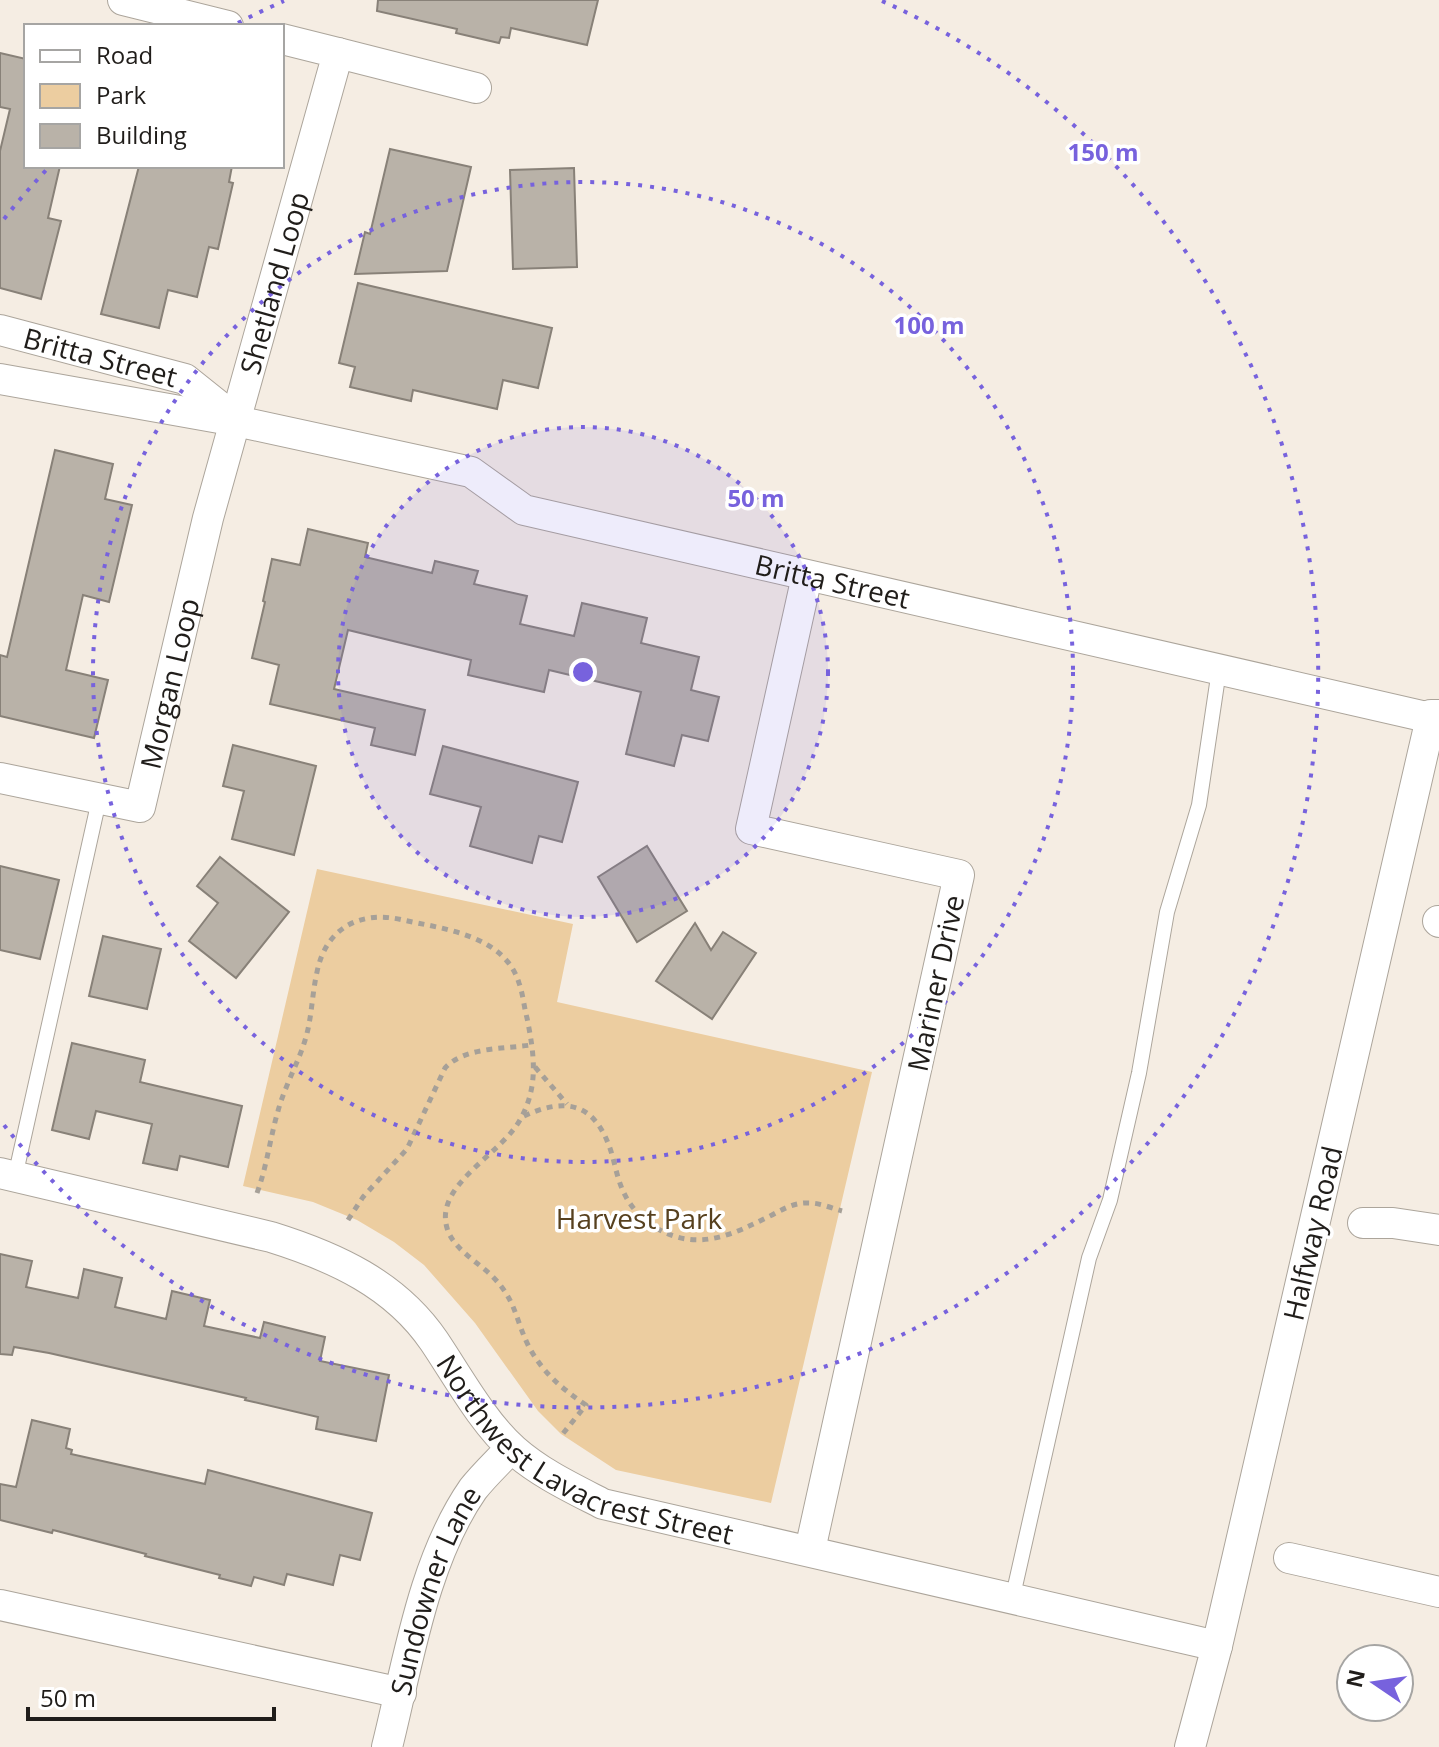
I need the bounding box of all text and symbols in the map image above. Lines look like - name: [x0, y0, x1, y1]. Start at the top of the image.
- legend: [24, 24, 284, 168]
- text: Road: [96, 38, 153, 71]
- text: Park: [96, 78, 147, 111]
- text: Building: [96, 118, 187, 151]
- text: 150 m: [1068, 135, 1138, 168]
- street label: Shetland Loop: [230, 187, 317, 378]
- text: 100 m: [894, 308, 964, 341]
- street label: Britta Street: [19, 318, 182, 395]
- text: 50 m: [727, 481, 785, 514]
- street label: Britta Street: [751, 545, 914, 617]
- street label: Morgan Loop: [131, 594, 208, 772]
- centre of rings: [569, 658, 597, 686]
- street label: Mariner Drive: [898, 891, 972, 1075]
- street label: Halfway Road: [1273, 1142, 1351, 1324]
- park label: Harvest Park: [556, 1199, 723, 1237]
- street label: Northwest Lavacrest Street: [429, 1347, 737, 1553]
- street label: Sundowner Lane: [381, 1478, 489, 1699]
- north arrow: [1335, 1643, 1415, 1723]
- text: N: [1338, 1666, 1371, 1690]
- scale bar: [28, 1671, 274, 1721]
- text: 50 m: [40, 1681, 96, 1714]

